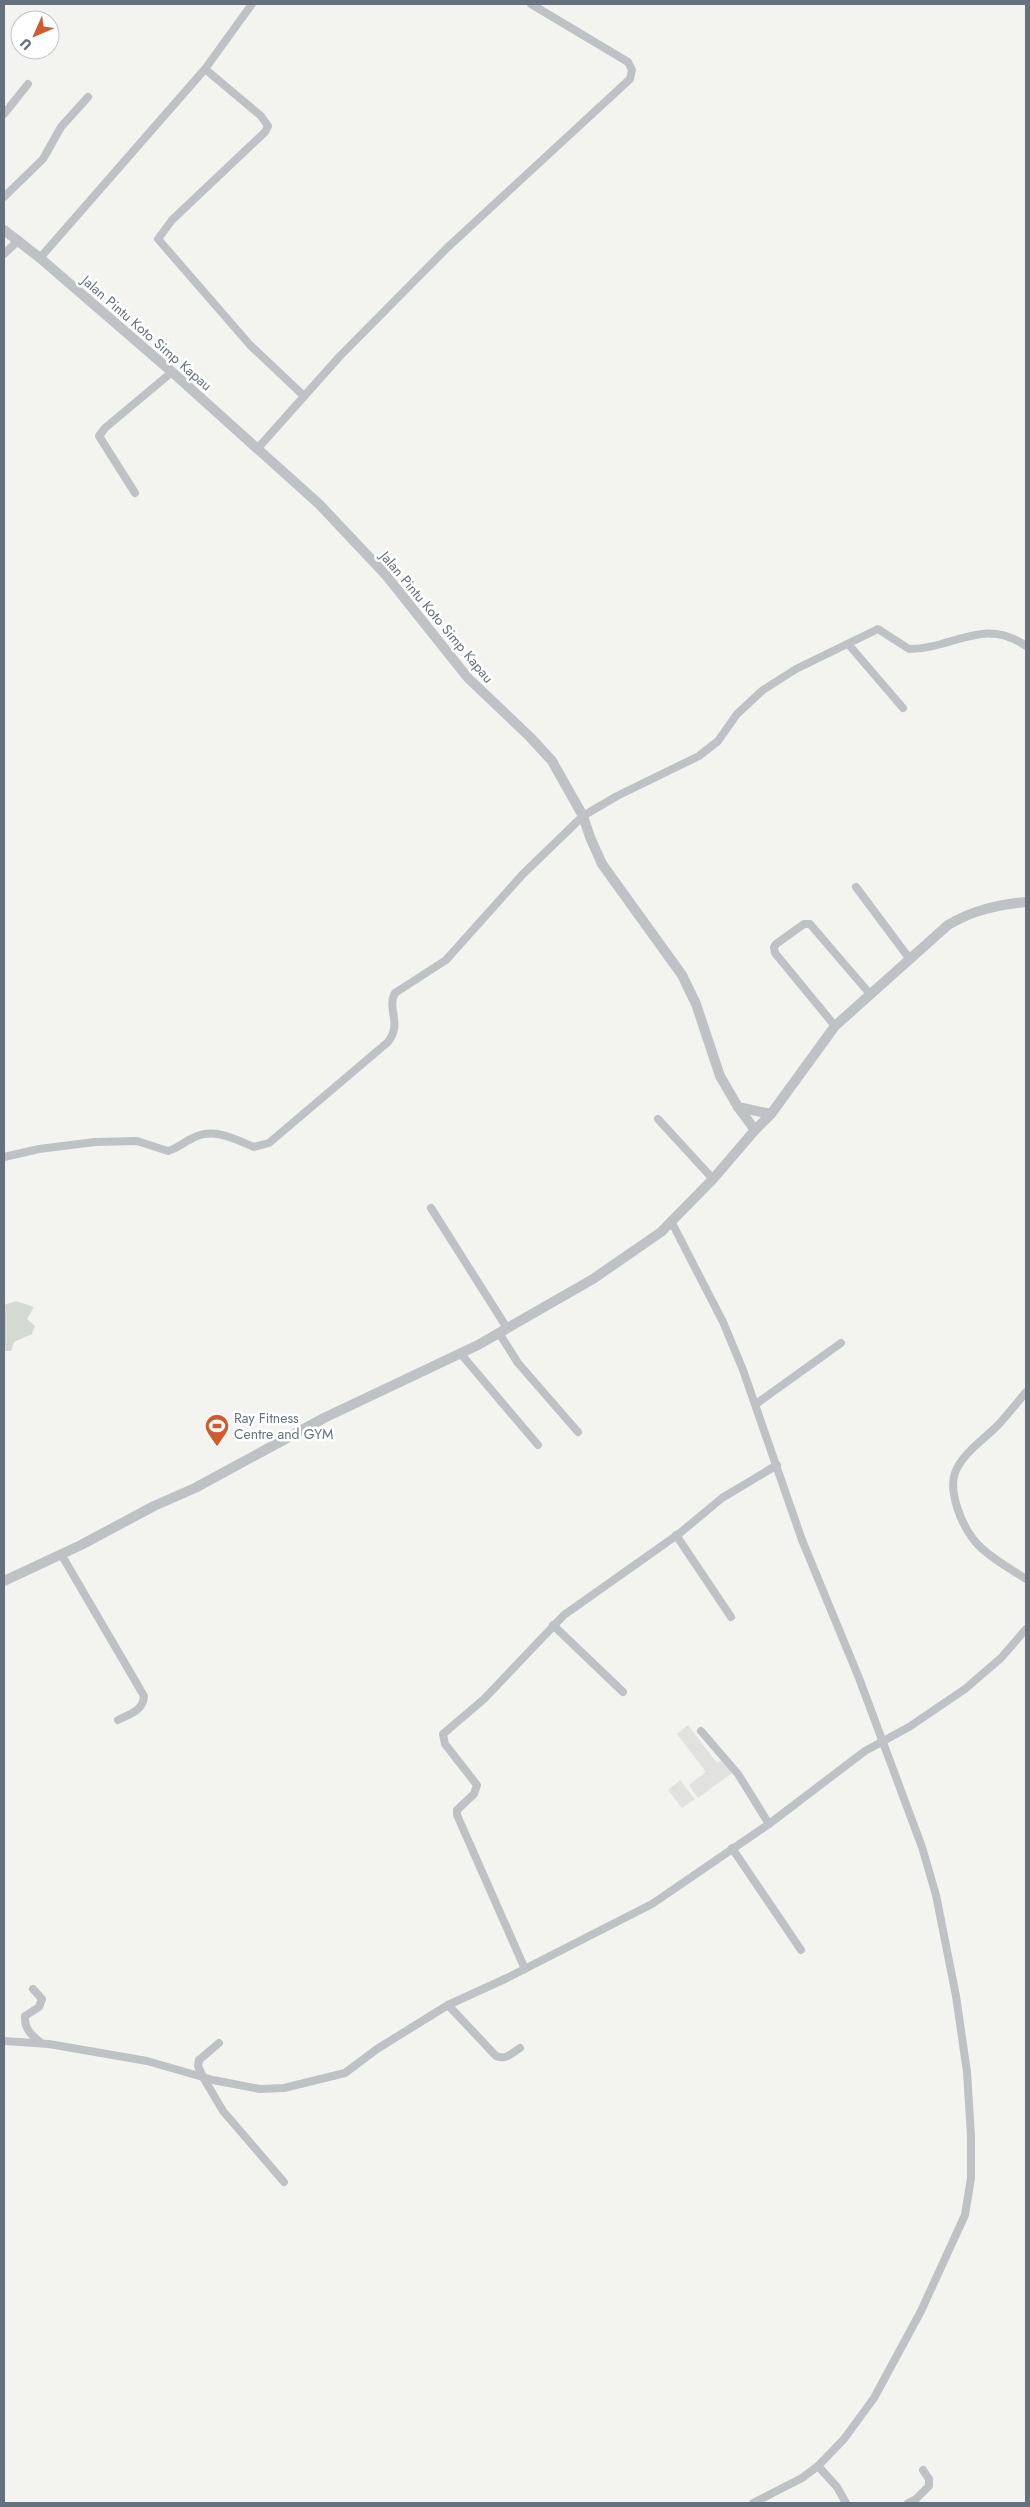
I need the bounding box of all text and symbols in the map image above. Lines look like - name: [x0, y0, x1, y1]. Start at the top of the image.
- north arrow: [10, 10, 60, 60]
- text: U: [15, 34, 36, 55]
- street label: Jalan Pintu Koto Simp Kapau: [76, 269, 216, 395]
- street label: Jalan Pintu Koto Simp Kapau: [374, 545, 498, 687]
- place label: Ray Fitness Centre and GYM: [234, 1408, 333, 1444]
- sports icon: Ray Fitness Centre and GYM: [204, 1413, 230, 1447]

